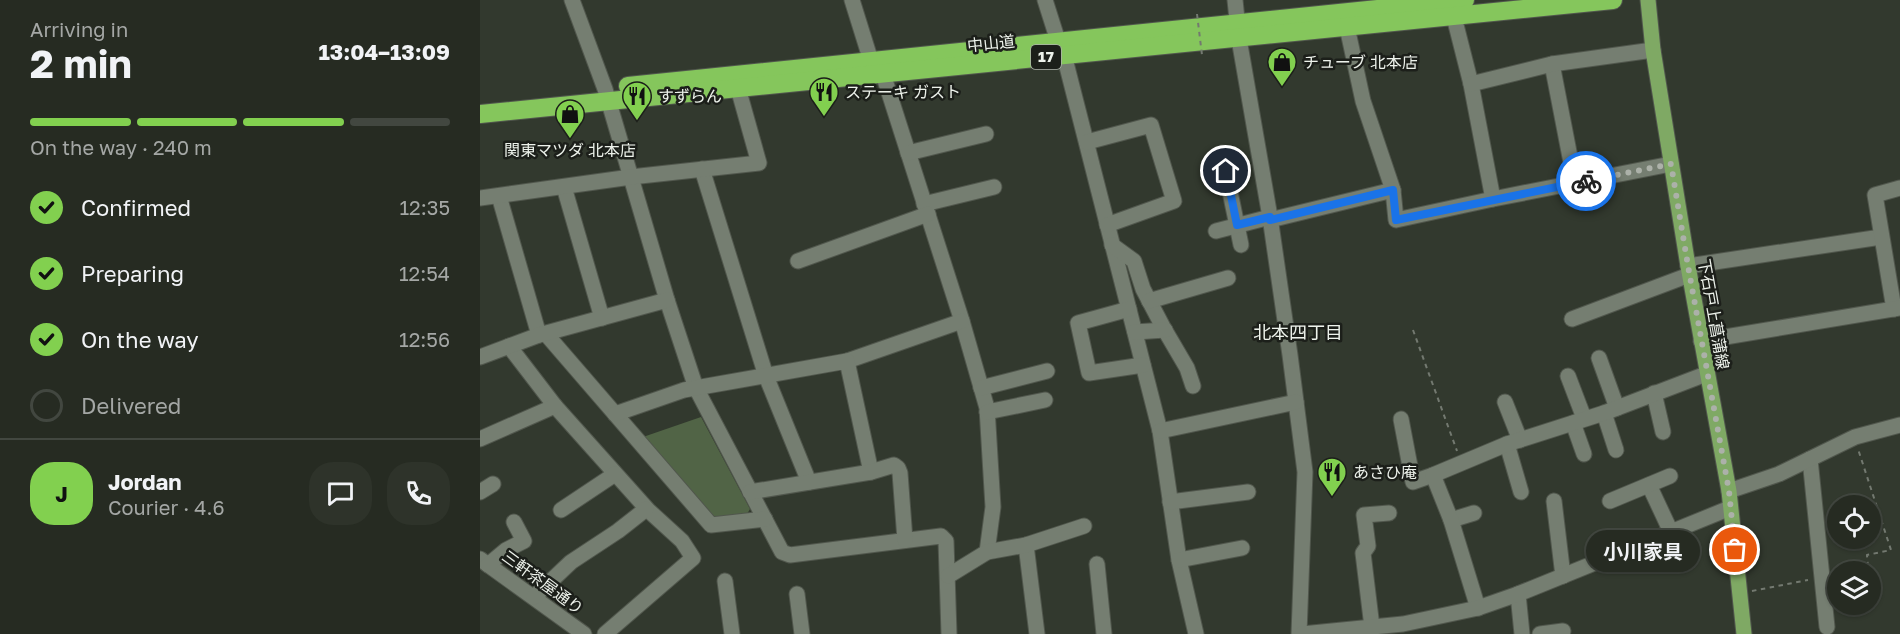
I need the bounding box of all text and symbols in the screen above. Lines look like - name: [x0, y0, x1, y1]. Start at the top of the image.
- text: Arriving in: [30, 17, 128, 41]
- street label: 中山道: [966, 31, 1016, 55]
- text: 13:04–13:09: [318, 38, 450, 65]
- text: 2 min: [30, 40, 132, 87]
- road number: 17: [1031, 45, 1061, 69]
- shop icon: チューブ 北本店: [1266, 46, 1298, 88]
- place label: チューブ 北本店: [1303, 52, 1418, 72]
- restaurant icon: ステーキ ガスト: [808, 76, 840, 118]
- restaurant icon: すずらん: [621, 80, 653, 122]
- place label: ステーキ ガスト: [845, 82, 961, 102]
- place label: すずらん: [658, 86, 722, 106]
- shop icon: 関東マツダ 北本店: [554, 98, 586, 140]
- text: On the way · 240 m: [30, 135, 212, 159]
- place label: 関東マツダ 北本店: [504, 140, 636, 160]
- pin: [1200, 145, 1251, 196]
- courier: [1556, 151, 1616, 211]
- icon: home: [1209, 154, 1242, 187]
- icon: bike: [1570, 165, 1603, 198]
- icon: check: [30, 191, 63, 224]
- text: Confirmed: [81, 194, 191, 221]
- text: 12:35: [399, 195, 450, 219]
- icon: check: [30, 257, 63, 290]
- street label: 下石戸上菖蒲線: [1694, 257, 1734, 371]
- text: Preparing: [81, 260, 184, 287]
- text: 12:54: [399, 261, 450, 285]
- district label: 北本四丁目: [1253, 321, 1343, 343]
- icon: check: [30, 323, 63, 356]
- text: On the way: [81, 326, 199, 353]
- text: 12:56: [399, 327, 450, 351]
- text: Delivered: [81, 392, 181, 419]
- restaurant icon: あさひ庵: [1316, 456, 1348, 498]
- button: chat: [309, 462, 372, 525]
- button: phone: [387, 462, 450, 525]
- place label: あさひ庵: [1353, 462, 1417, 482]
- text: Jordan: [108, 468, 182, 495]
- text: J: [55, 480, 68, 507]
- text: Courier · 4.6: [108, 495, 225, 519]
- map controls: [1827, 495, 1881, 615]
- button: locate: [1827, 495, 1881, 549]
- pin: [1709, 524, 1760, 575]
- callout: 小川家具: [1585, 529, 1699, 571]
- icon: bag: [1718, 533, 1751, 566]
- text: 小川家具: [1603, 539, 1683, 563]
- street label: 三軒茶屋通り: [498, 546, 588, 618]
- button: layers: [1827, 561, 1881, 615]

